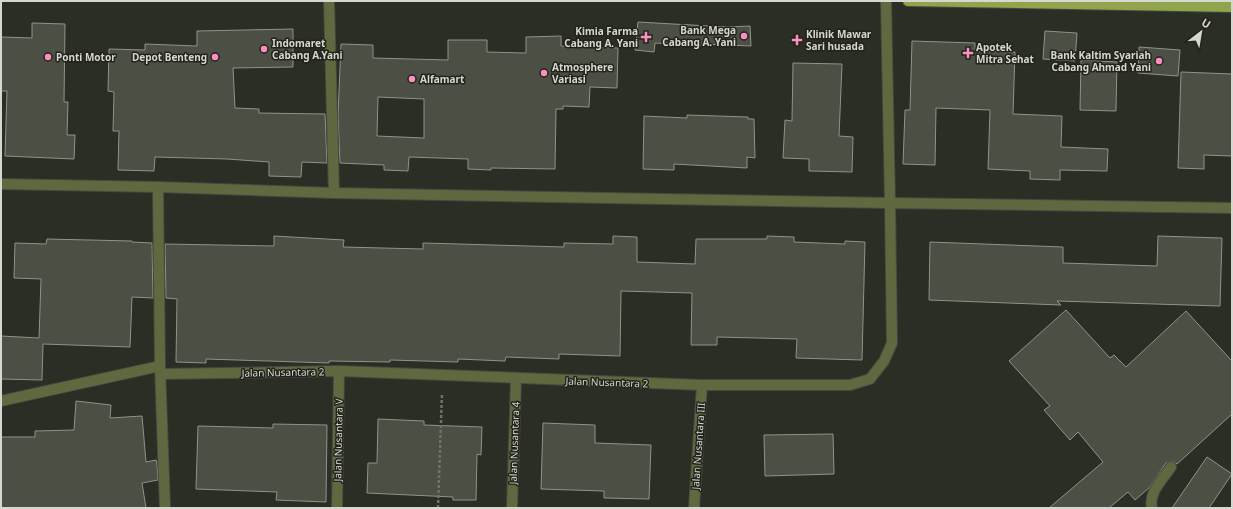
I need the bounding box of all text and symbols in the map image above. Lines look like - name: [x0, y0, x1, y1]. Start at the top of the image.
- north arrow: [1181, 12, 1221, 52]
- text: U: [1199, 14, 1214, 32]
- place label: Bank Mega Cabang A. Yani: [662, 23, 736, 49]
- place label: Kimia Farma Cabang A. Yani: [564, 24, 638, 50]
- place label: Klinik Mawar Sari husada: [806, 27, 872, 53]
- marker: Bank Mega Cabang A. Yani: [739, 31, 749, 41]
- marker: Kimia Farma Cabang A. Yani: [641, 32, 651, 42]
- marker: Klinik Mawar Sari husada: [791, 34, 803, 46]
- place label: Indomaret Cabang A.Yani: [272, 36, 343, 62]
- place label: Apotek Mitra Sehat: [976, 40, 1035, 66]
- marker: Indomaret Cabang A.Yani: [259, 44, 269, 54]
- marker: Apotek Mitra Sehat: [963, 48, 973, 58]
- place label: Bank Kaltim Syariah Cabang Ahmad Yani: [1051, 48, 1151, 74]
- place label: Ponti Motor: [56, 50, 116, 64]
- place label: Depot Benteng: [132, 50, 207, 64]
- marker: Ponti Motor: [43, 52, 53, 62]
- marker: Depot Benteng: [210, 52, 220, 62]
- marker: Bank Kaltim Syariah Cabang Ahmad Yani: [1154, 56, 1164, 66]
- place label: Atmosphere Variasi: [552, 60, 613, 86]
- marker: Atmosphere Variasi: [539, 68, 549, 78]
- place label: Alfamart: [420, 72, 465, 86]
- marker: Alfamart: [407, 74, 417, 84]
- street label: Jalan Nusantara 2: [241, 364, 325, 380]
- street label: Jalan Nusantara 2: [564, 374, 649, 390]
- street label: Jalan Nusantara V: [330, 398, 346, 483]
- street label: Jalan Nusantara 4: [506, 401, 522, 486]
- street label: Jalan Nusantara III: [688, 402, 708, 491]

